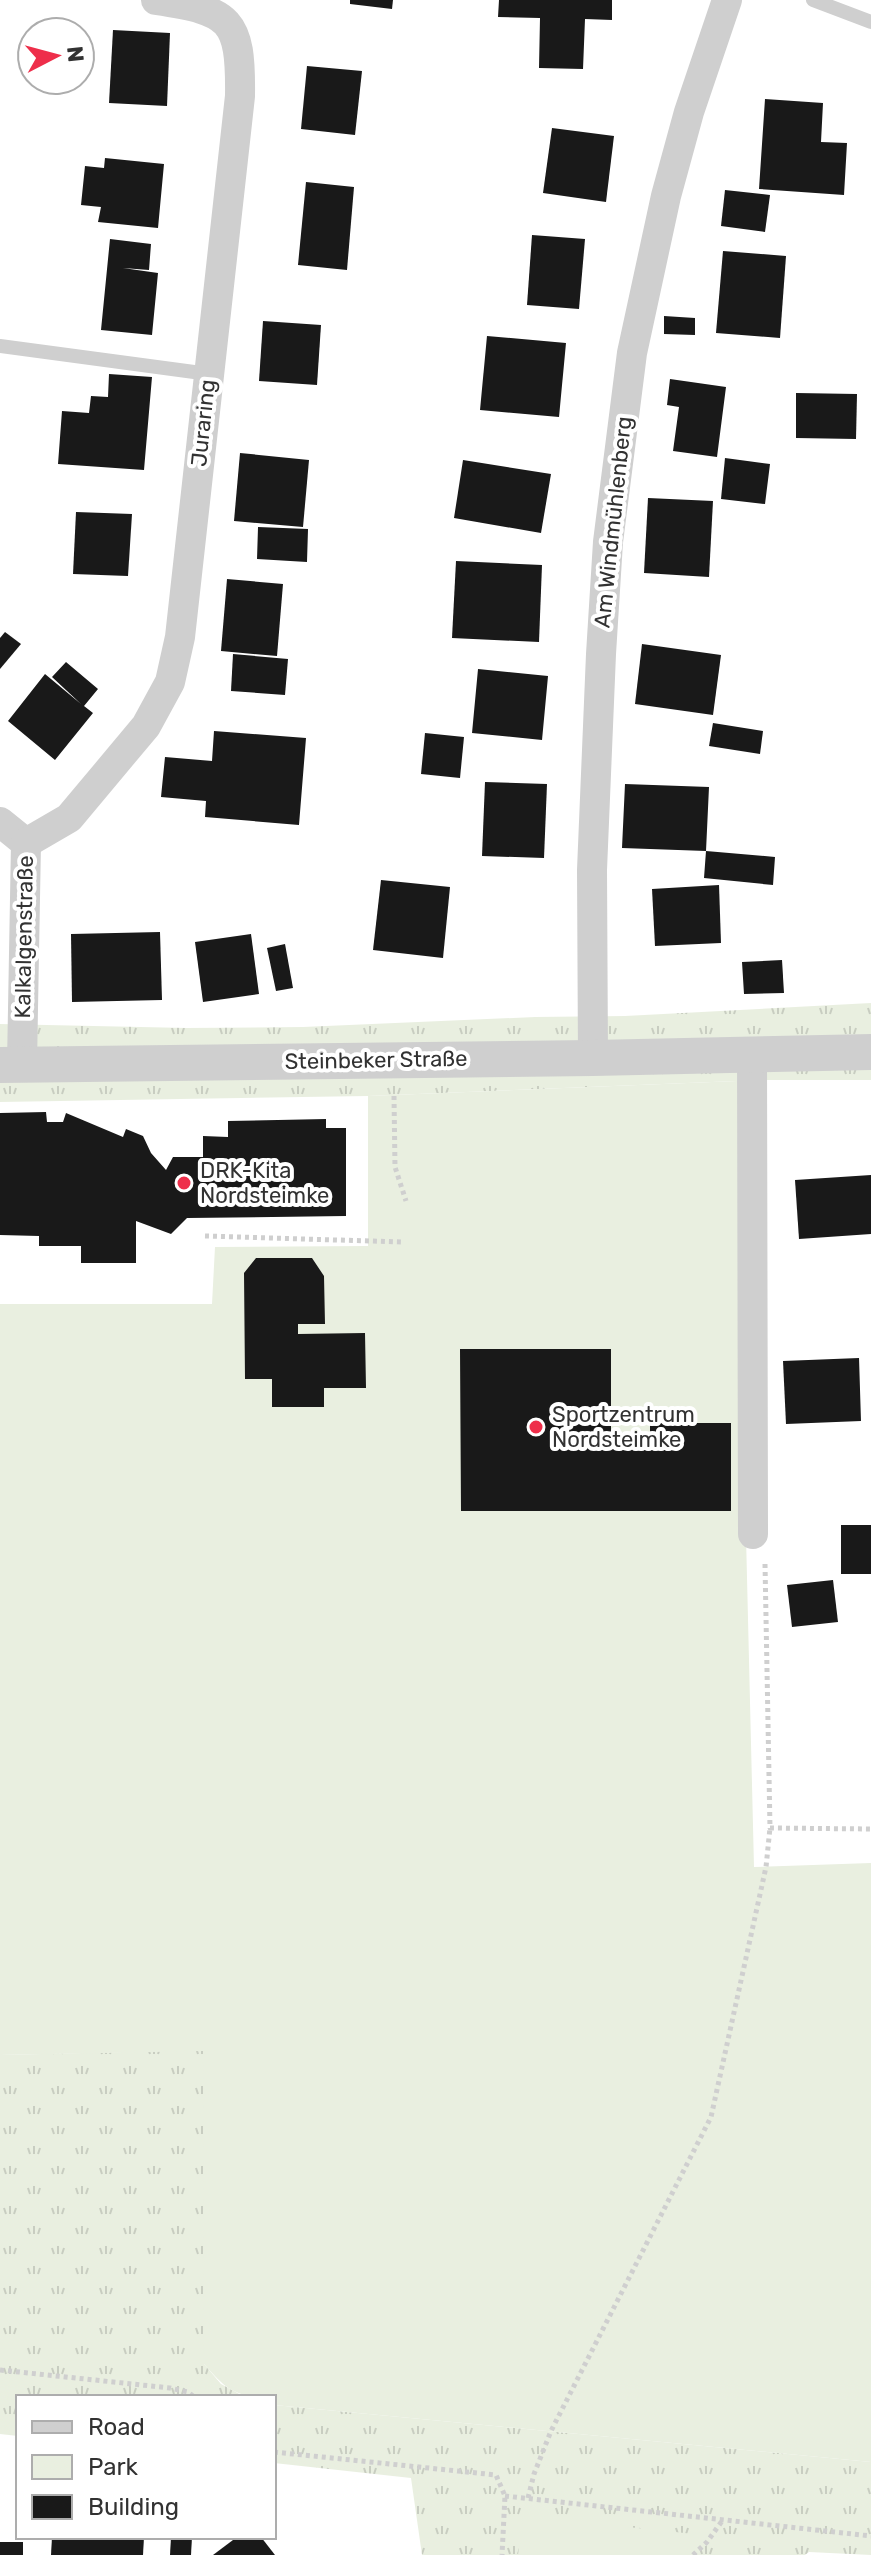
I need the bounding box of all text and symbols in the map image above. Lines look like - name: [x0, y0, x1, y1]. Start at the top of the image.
- north arrow: [16, 16, 96, 96]
- text: N: [61, 45, 90, 63]
- street label: Juraring: [185, 378, 221, 468]
- street label: Am Windmühlenberg: [588, 415, 638, 629]
- street label: Kalkalgenstraße: [9, 855, 39, 1019]
- street label: Steinbeker Straße: [284, 1045, 468, 1075]
- place label: DRK-Kita Nordsteimke: [200, 1157, 329, 1209]
- marker: DRK-Kita Nordsteimke: [175, 1174, 193, 1192]
- place label: Sportzentrum Nordsteimke: [552, 1401, 695, 1453]
- marker: Sportzentrum Nordsteimke: [527, 1418, 545, 1436]
- legend: [16, 2395, 276, 2539]
- text: Road: [88, 2413, 145, 2441]
- text: Park: [88, 2453, 139, 2481]
- text: Building: [88, 2493, 179, 2521]

